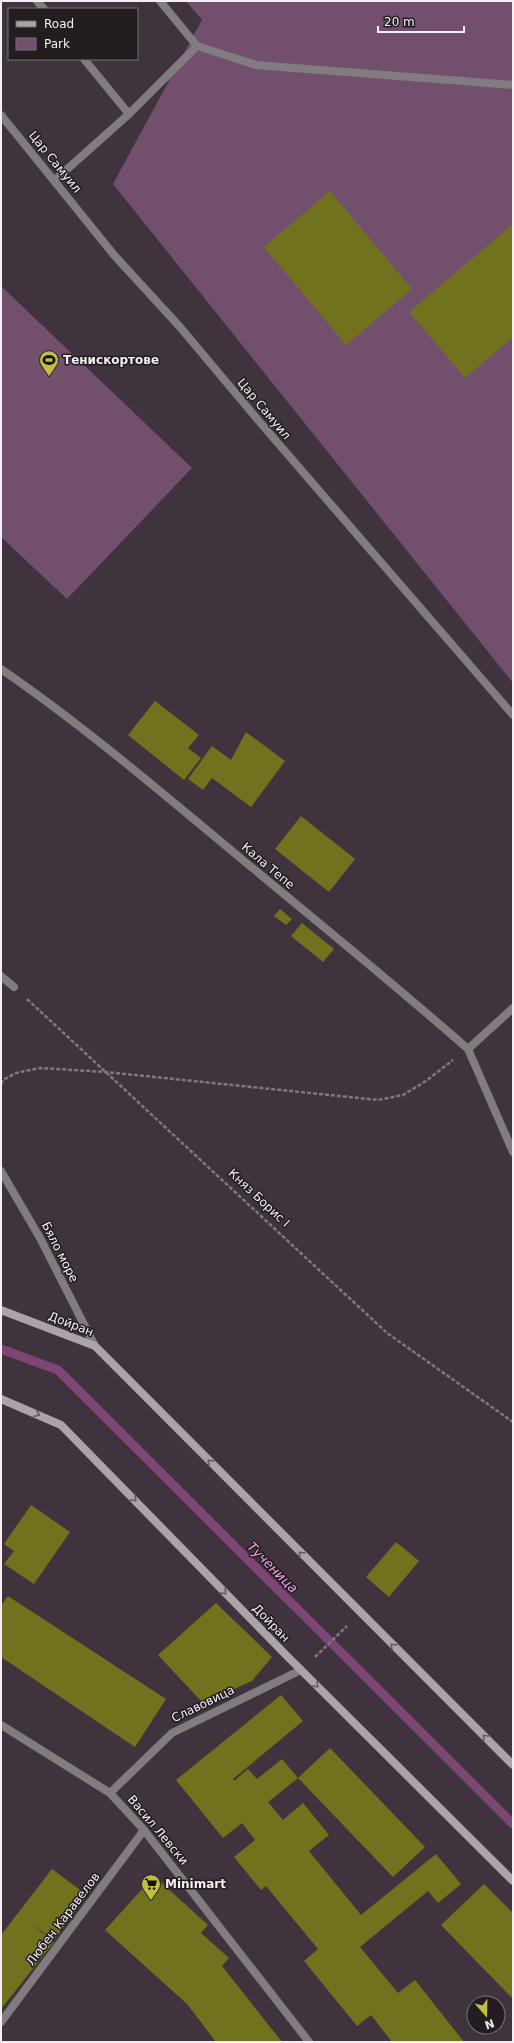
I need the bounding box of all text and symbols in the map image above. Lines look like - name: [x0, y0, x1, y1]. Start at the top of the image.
- legend: [8, 8, 138, 60]
- scale bar: [378, 8, 464, 34]
- text: 20 m: [384, 15, 415, 29]
- text: Road: [44, 17, 74, 31]
- text: Park: [44, 37, 70, 51]
- street label: Цар Самуил: [26, 128, 84, 196]
- sports icon: Тенискортове: [38, 349, 60, 377]
- place label: Тенискортове: [63, 353, 159, 367]
- street label: Цар Самуил: [234, 376, 294, 442]
- street label: Кала Тепе: [239, 840, 297, 892]
- street label: Княз Борис I: [225, 1166, 293, 1230]
- street label: Бяло море: [39, 1220, 81, 1284]
- street label: Дойран: [46, 1309, 96, 1339]
- one-way arrow: [33, 1410, 40, 1418]
- one-way arrow: [207, 1459, 215, 1467]
- one-way arrow: [129, 1494, 136, 1502]
- water label: Тученица: [244, 1539, 301, 1596]
- one-way arrow: [298, 1551, 306, 1559]
- one-way arrow: [219, 1587, 227, 1595]
- street label: Дойран: [250, 1601, 292, 1645]
- one-way arrow: [390, 1643, 398, 1651]
- one-way arrow: [311, 1680, 319, 1688]
- street label: Славовица: [169, 1683, 237, 1725]
- one-way arrow: [482, 1735, 490, 1742]
- street label: Васил Левски: [125, 1792, 191, 1868]
- street label: Любен Каравелов: [23, 1870, 103, 1968]
- supermarket icon: Minimart: [140, 1873, 162, 1901]
- place label: Minimart: [165, 1877, 226, 1891]
- north arrow: [466, 1995, 506, 2035]
- text: N: [483, 2016, 496, 2032]

